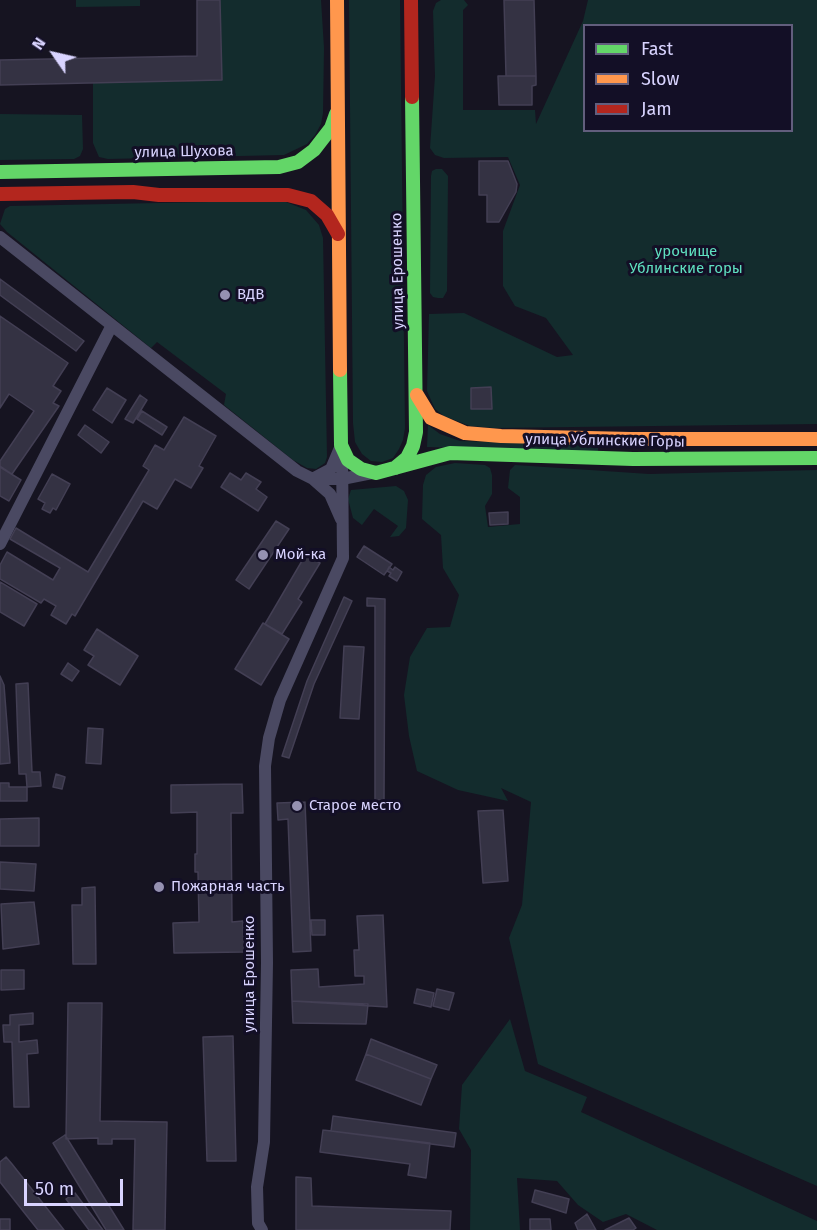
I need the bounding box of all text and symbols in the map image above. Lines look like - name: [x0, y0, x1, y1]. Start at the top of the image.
- north arrow: [24, 24, 84, 84]
- legend: [583, 24, 793, 132]
- text: N: [28, 34, 50, 53]
- text: Fast: [641, 38, 673, 60]
- text: Slow: [641, 68, 679, 90]
- text: Jam: [641, 98, 672, 120]
- street label: улица Шухова: [134, 142, 234, 162]
- street label: улица Ерошенко: [388, 212, 408, 330]
- park label: урочище Ублинские горы: [629, 243, 743, 278]
- place label: ВДВ: [237, 286, 264, 304]
- marker: ВДВ: [218, 288, 232, 302]
- street label: улица Ублинские Горы: [525, 431, 685, 451]
- place label: Мой-ка: [275, 546, 326, 564]
- marker: Мой-ка: [256, 548, 270, 562]
- place label: Старое место: [309, 797, 401, 815]
- marker: Старое место: [290, 799, 304, 813]
- place label: Пожарная часть: [171, 878, 285, 896]
- marker: Пожарная часть: [152, 880, 166, 894]
- street label: улица Ерошенко: [241, 916, 259, 1032]
- scale bar: [27, 1167, 126, 1205]
- text: 50 m: [35, 1178, 74, 1200]

